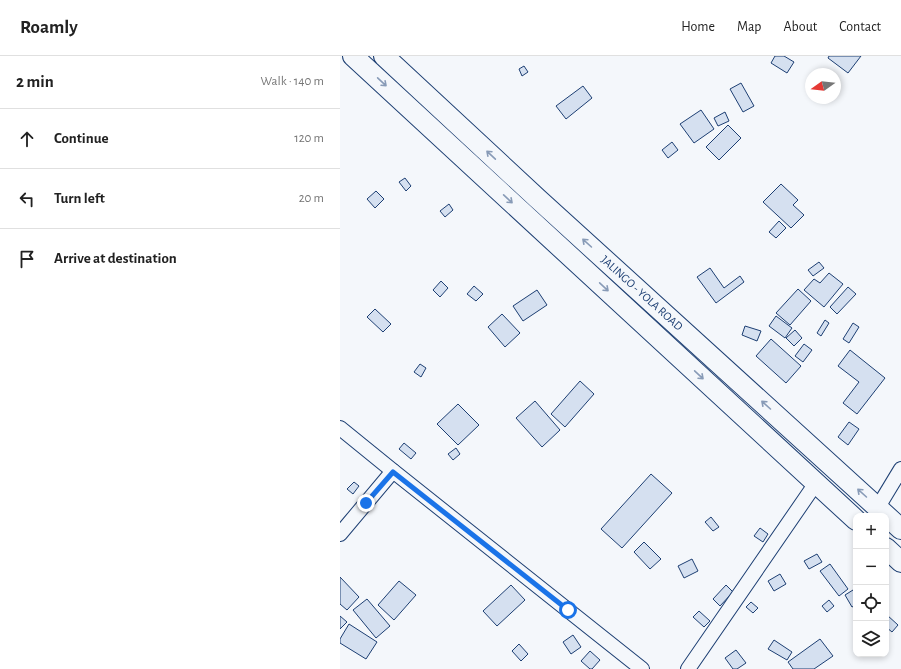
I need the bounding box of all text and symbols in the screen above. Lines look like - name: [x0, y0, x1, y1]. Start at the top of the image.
- text: Roamly: [20, 18, 78, 37]
- text: Home: [681, 20, 715, 34]
- text: Map: [737, 20, 761, 34]
- text: About: [783, 20, 817, 34]
- text: Contact: [839, 20, 881, 34]
- north arrow: [805, 68, 841, 104]
- text: 2 min: [16, 73, 54, 90]
- text: Walk · 140 m: [261, 75, 324, 88]
- one-way arrow: [377, 78, 387, 87]
- icon: ahead: [16, 128, 38, 150]
- text: Continue: [54, 131, 109, 146]
- text: 120 m: [294, 132, 324, 145]
- one-way arrow: [486, 150, 496, 160]
- icon: left: [16, 188, 38, 210]
- text: Turn left: [54, 191, 105, 206]
- text: 20 m: [299, 192, 324, 205]
- one-way arrow: [503, 194, 513, 204]
- one-way arrow: [581, 238, 592, 247]
- icon: arrive: [16, 248, 38, 270]
- text: Arrive at destination: [54, 251, 177, 266]
- street label: JALINGO - YOLA ROAD: [599, 253, 685, 333]
- one-way arrow: [599, 283, 609, 292]
- one-way arrow: [694, 371, 704, 380]
- one-way arrow: [761, 401, 771, 410]
- one-way arrow: [857, 488, 867, 497]
- route end: [357, 494, 375, 512]
- map controls: [853, 513, 889, 657]
- button: +: [853, 513, 889, 549]
- button: −: [853, 549, 889, 585]
- button: locate: [853, 585, 889, 621]
- route start: [559, 601, 577, 619]
- button: layers: [853, 621, 889, 657]

